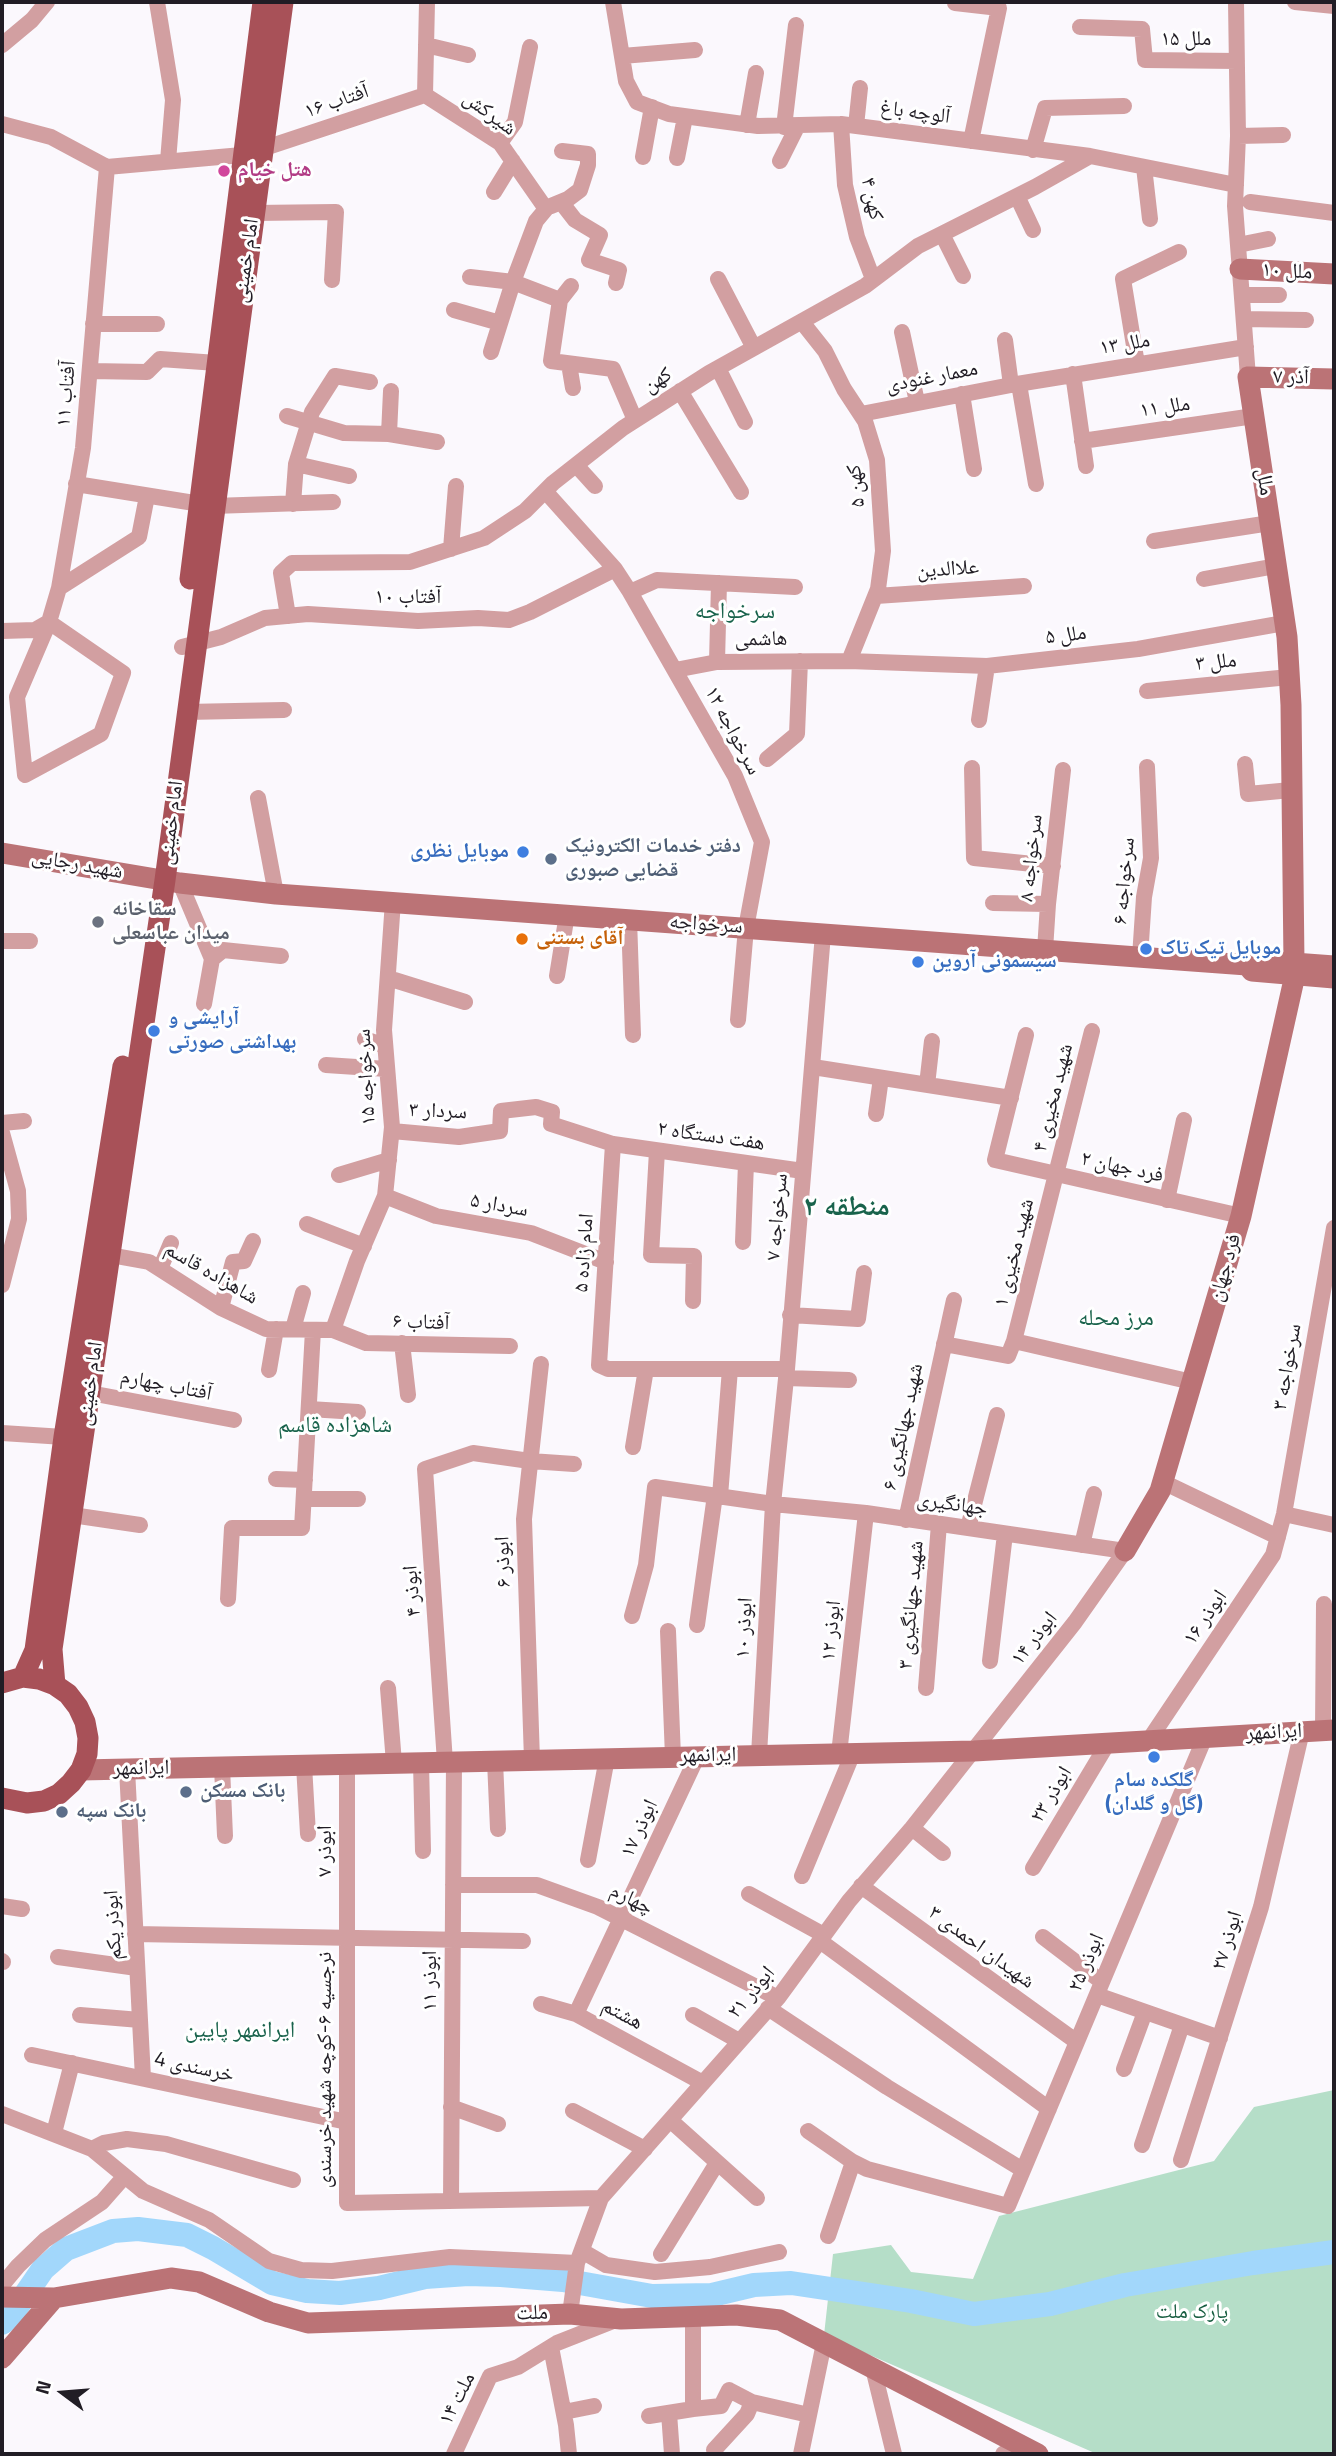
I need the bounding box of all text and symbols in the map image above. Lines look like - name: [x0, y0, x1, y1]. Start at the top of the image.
- street label: ملل ۱۵: [1161, 27, 1211, 53]
- street label: آفتاب ۱۶: [302, 79, 372, 125]
- street label: شیرکش: [457, 86, 521, 142]
- street label: آلوچه باغ: [878, 96, 952, 130]
- place label: هتل خیام: [238, 158, 312, 184]
- marker: هتل خیام: [216, 163, 232, 179]
- street label: ۴ کهن: [854, 175, 888, 223]
- street label: امام خمینی: [229, 217, 265, 305]
- street label: ۱۰ ملل: [1261, 258, 1313, 286]
- street label: ملل ۱۳: [1098, 329, 1152, 361]
- street label: معمار غنودی: [884, 357, 980, 399]
- street label: آفتاب ۱۱: [52, 360, 82, 428]
- street label: کهن: [639, 363, 677, 399]
- street label: آذر ۷: [1273, 365, 1309, 391]
- street label: ۱۱ ملل: [1138, 392, 1192, 424]
- street label: ۵ کهن: [842, 463, 872, 509]
- street label: ملل: [1250, 467, 1278, 497]
- street label: علاالدین: [916, 555, 980, 585]
- street label: ۱۰ آفتاب: [375, 585, 441, 611]
- district label: سرخواجه: [695, 598, 775, 626]
- street label: ملل ۵: [1044, 621, 1088, 651]
- street label: هاشمی: [734, 627, 788, 653]
- street label: ملل ۳: [1194, 649, 1238, 677]
- street label: ۱۲ سرخواجه: [698, 682, 766, 780]
- street label: امام خمینی: [154, 779, 190, 867]
- street label: ۸ سرخواجه: [1015, 813, 1049, 903]
- place label: دفتر خدمات الکترونیک قضایی صبوری: [565, 834, 741, 884]
- street label: سرخواجه ۶: [1109, 836, 1141, 926]
- place label: موبایل نظری: [410, 839, 509, 865]
- marker: موبایل نظری: [515, 844, 531, 860]
- street label: شهید رجایی: [29, 845, 125, 885]
- marker: دفتر خدمات الکترونیک قضایی صبوری: [543, 851, 559, 867]
- place label: سقاخانه میدان عباسعلی: [112, 897, 230, 947]
- street label: سرخواجه: [669, 910, 743, 940]
- marker: سقاخانه میدان عباسعلی: [90, 914, 106, 930]
- place label: آقای بستنی: [536, 926, 624, 952]
- marker: آقای بستنی: [514, 931, 530, 947]
- place label: موبایل تیک تاک: [1160, 936, 1281, 962]
- marker: موبایل تیک تاک: [1138, 941, 1154, 957]
- place label: سیسمونی آروین: [932, 949, 1057, 975]
- marker: سیسمونی آروین: [910, 954, 926, 970]
- place label: آرایشی و بهداشتی صورتی: [168, 1006, 296, 1056]
- marker: آرایشی و بهداشتی صورتی: [146, 1023, 162, 1039]
- street label: سرخواجه ۱۵: [352, 1028, 382, 1126]
- street label: ۴ شهید مخیری: [1028, 1041, 1080, 1155]
- street label: ۳ سردار: [409, 1098, 467, 1126]
- street label: هفت دستگاه ۲: [656, 1117, 766, 1157]
- street label: ۲ فرد جهان: [1078, 1147, 1166, 1189]
- street label: سرخواجه ۷: [762, 1172, 794, 1262]
- street label: ۵ سردار: [468, 1189, 530, 1223]
- district label: منطقه ۲: [804, 1191, 890, 1225]
- street label: شهید مخیری ۱: [989, 1196, 1041, 1310]
- street label: ۵ امام زاده: [570, 1213, 600, 1293]
- street label: فرد جهان: [1204, 1231, 1248, 1305]
- street label: شاهزاده قاسم: [160, 1237, 262, 1311]
- district label: مرز محله: [1078, 1305, 1154, 1333]
- street label: آفتاب ۶: [392, 1309, 450, 1337]
- street label: سرخواجه ۳: [1268, 1322, 1308, 1412]
- street label: امام خمینی: [73, 1340, 109, 1428]
- street label: ۶ شهید جهانگیری: [878, 1361, 930, 1493]
- street label: آفتاب چهارم: [118, 1365, 214, 1407]
- district label: شاهزاده قاسم: [278, 1412, 392, 1440]
- street label: جهانگیری: [915, 1488, 989, 1522]
- street label: ابوذر ۶: [491, 1536, 517, 1588]
- street label: ۳ شهید جهانگیری: [894, 1540, 930, 1670]
- street label: ابوذر ۴: [399, 1564, 427, 1618]
- street label: ۱۶ ابوذر: [1179, 1586, 1233, 1650]
- street label: ابوذر ۱۰: [731, 1597, 759, 1659]
- street label: ابوذر ۱۲: [816, 1599, 848, 1663]
- street label: ۱۴ ابوذر: [1006, 1607, 1064, 1671]
- street label: ایرانمهر: [1245, 1719, 1303, 1747]
- street label: ایرانمهر: [679, 1743, 737, 1769]
- marker: گلکده سام (گل و گلدان): [1146, 1749, 1162, 1765]
- street label: ایرانمهر: [112, 1756, 170, 1782]
- street label: ۲۳ ابوذر: [1026, 1762, 1078, 1828]
- place label: گلکده سام (گل و گلدان): [1105, 1768, 1203, 1818]
- place label: بانک مسکن: [200, 1779, 285, 1805]
- marker: بانک مسکن: [178, 1784, 194, 1800]
- street label: ۱۷ ابوذر: [616, 1796, 664, 1862]
- place label: بانک سپه: [76, 1799, 146, 1825]
- marker: بانک سپه: [54, 1804, 70, 1820]
- street label: ۷ ابوذر: [313, 1825, 339, 1877]
- street label: چهارم: [605, 1879, 657, 1921]
- street label: ابوذر یکم: [100, 1889, 128, 1961]
- street label: شهیدان احمدی ۳: [923, 1901, 1039, 1995]
- street label: ابوذر ۲۷: [1207, 1908, 1249, 1974]
- street label: ابوذر ۲۵: [1064, 1930, 1110, 1996]
- street label: ابوذر ۱۱: [418, 1951, 444, 2011]
- street label: نرجسیه ۶-کوچه شهید خرسندی: [313, 1952, 339, 2188]
- street label: ۲۱ ابوذر: [723, 1962, 781, 2024]
- street label: هشتم: [597, 1994, 647, 2036]
- district label: ایرانمهر پایین: [185, 2017, 295, 2045]
- street label: خرسندی 4: [152, 2047, 236, 2089]
- park label: پارک ملت: [1156, 2300, 1228, 2326]
- street label: ملت: [516, 2301, 548, 2327]
- north arrow: [28, 2358, 98, 2428]
- street label: ۱۴ ملت: [434, 2369, 482, 2429]
- text: N: [27, 2377, 58, 2397]

